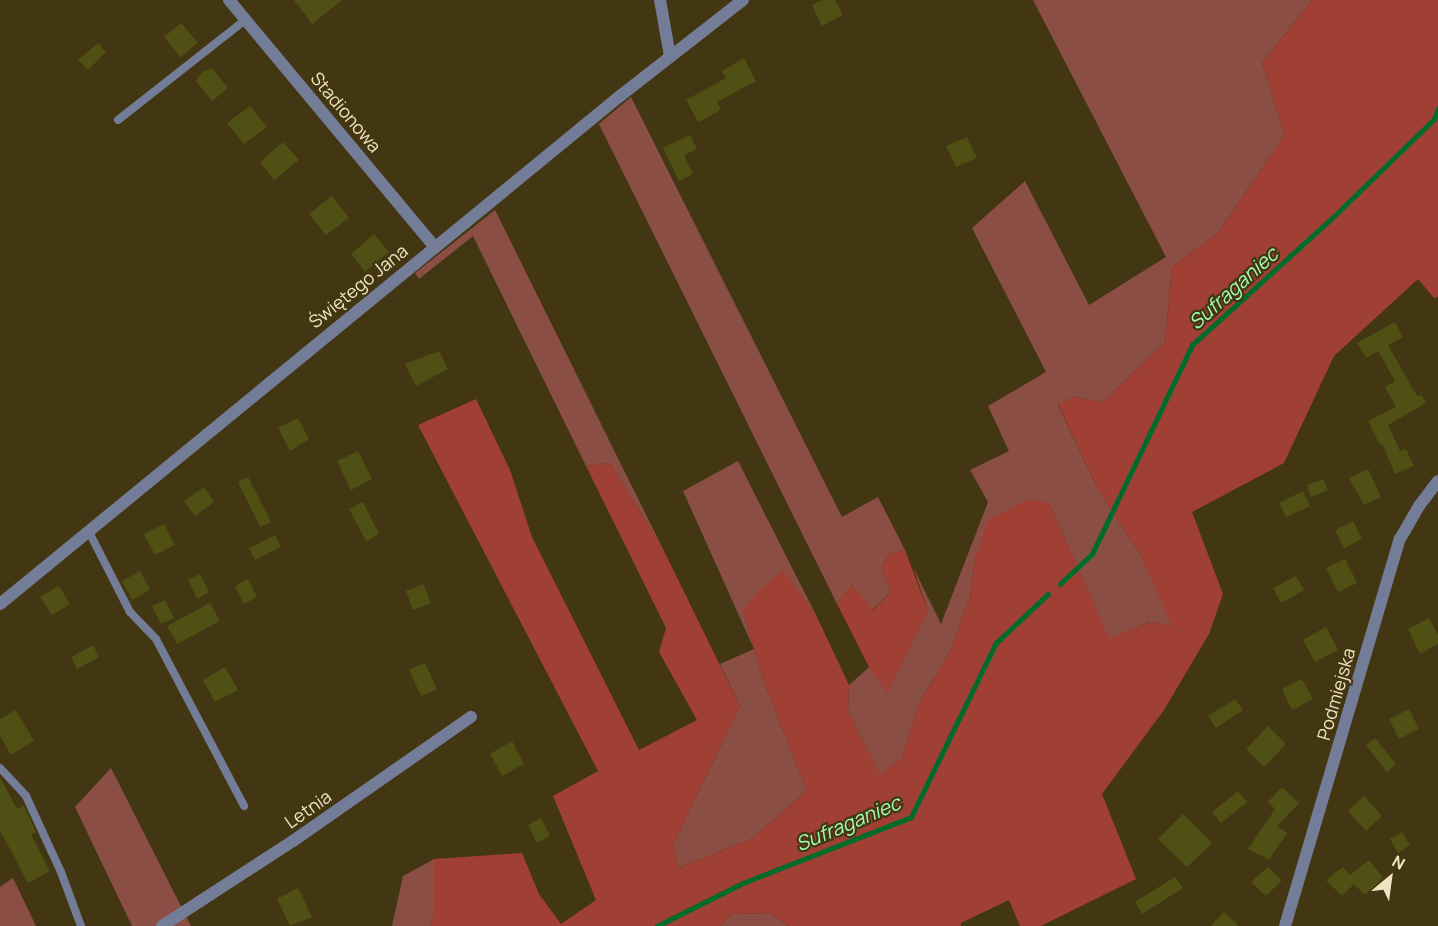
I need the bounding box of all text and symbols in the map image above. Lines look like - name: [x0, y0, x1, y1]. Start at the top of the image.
- street label: Stadionowa: [306, 68, 386, 156]
- street label: Świętego Jana: [304, 240, 412, 332]
- water label: Sufraganiec: [1184, 242, 1282, 334]
- street label: Podmiejska: [1313, 645, 1359, 743]
- street label: Letnia: [281, 785, 335, 833]
- water label: Sufraganiec: [792, 790, 904, 856]
- north arrow: [1360, 848, 1420, 908]
- text: N: [1388, 850, 1409, 875]

